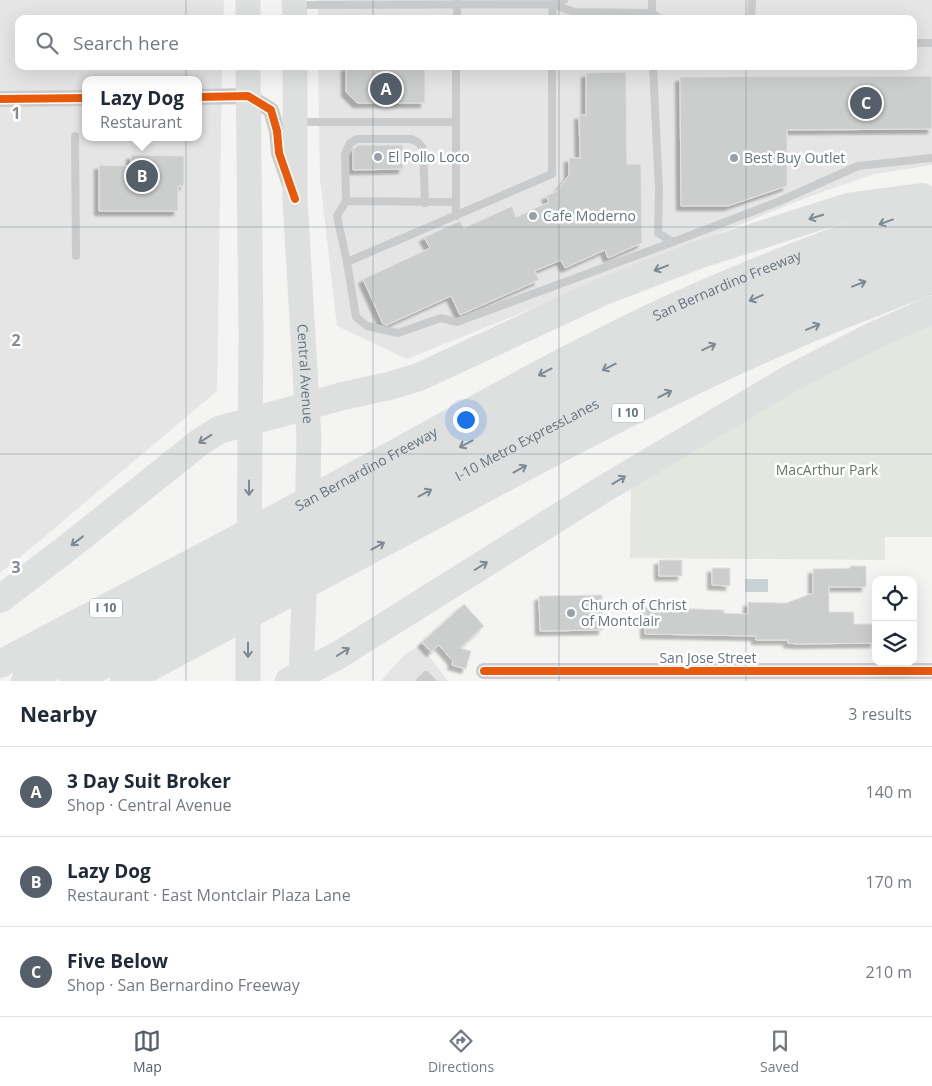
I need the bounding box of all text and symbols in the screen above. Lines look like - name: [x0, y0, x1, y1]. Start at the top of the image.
- search box: [15, 15, 917, 70]
- icon: search: [33, 29, 61, 57]
- text: Search here: [73, 30, 179, 56]
- pin: A: [370, 70, 402, 108]
- popup: [82, 76, 202, 141]
- pin: C: [850, 84, 882, 122]
- text: Lazy Dog: [100, 85, 184, 111]
- text: 1: [11, 102, 21, 124]
- text: Restaurant: [100, 111, 182, 133]
- place label: El Pollo Loco: [388, 147, 470, 166]
- place label: Best Buy Outlet: [744, 148, 845, 167]
- marker: El Pollo Loco: [372, 151, 384, 163]
- marker: Best Buy Outlet: [728, 152, 740, 164]
- pin: B: [126, 157, 158, 195]
- place label: Cafe Moderno: [543, 206, 636, 225]
- marker: Cafe Moderno: [527, 210, 539, 222]
- one-way arrow: [808, 213, 824, 223]
- one-way arrow: [879, 218, 894, 227]
- street label: San Bernardino Freeway: [649, 245, 805, 325]
- one-way arrow: [654, 264, 670, 273]
- one-way arrow: [851, 278, 866, 288]
- one-way arrow: [749, 294, 764, 304]
- one-way arrow: [805, 321, 820, 331]
- street label: Central Avenue: [293, 323, 318, 424]
- text: 2: [11, 329, 21, 351]
- one-way arrow: [701, 341, 716, 351]
- one-way arrow: [602, 363, 617, 372]
- one-way arrow: [538, 367, 553, 377]
- one-way arrow: [657, 389, 672, 398]
- street label: I-10 Metro ExpressLanes: [451, 394, 602, 485]
- road number: I 10: [612, 403, 644, 422]
- your location: [453, 407, 479, 433]
- street label: San Bernardino Freeway: [291, 421, 441, 515]
- one-way arrow: [198, 435, 212, 445]
- one-way arrow: [458, 439, 473, 449]
- park label: MacArthur Park: [776, 460, 879, 479]
- one-way arrow: [513, 463, 527, 473]
- one-way arrow: [611, 475, 625, 485]
- one-way arrow: [244, 480, 254, 496]
- one-way arrow: [417, 488, 432, 498]
- one-way arrow: [71, 535, 84, 546]
- one-way arrow: [370, 541, 385, 551]
- text: 3: [11, 556, 21, 578]
- one-way arrow: [473, 560, 487, 570]
- map controls: [872, 576, 917, 666]
- button: locate: [872, 576, 917, 621]
- place label: Church of Christ of Montclair: [581, 595, 687, 630]
- road number: I 10: [90, 598, 122, 618]
- marker: Church of Christ of Montclair: [565, 607, 577, 619]
- button: layers: [872, 621, 917, 666]
- one-way arrow: [243, 642, 253, 658]
- one-way arrow: [335, 647, 349, 657]
- street label: San Jose Street: [659, 648, 757, 667]
- text: Nearby: [20, 700, 97, 728]
- text: 3 results: [848, 703, 912, 725]
- text: 3 Day Suit Broker: [67, 768, 231, 794]
- text: A: [30, 781, 42, 803]
- text: 140 m: [866, 781, 912, 803]
- text: Shop · Central Avenue: [67, 794, 231, 816]
- text: Lazy Dog: [67, 858, 151, 884]
- text: B: [31, 871, 41, 893]
- text: 170 m: [866, 871, 912, 893]
- text: Restaurant · East Montclair Plaza Lane: [67, 884, 351, 906]
- text: Five Below: [67, 948, 168, 974]
- text: C: [31, 961, 41, 983]
- text: 210 m: [866, 961, 912, 983]
- text: Shop · San Bernardino Freeway: [67, 974, 300, 996]
- tab: Map: [133, 1027, 162, 1076]
- tab: Directions: [428, 1027, 494, 1076]
- tab: Saved: [760, 1027, 799, 1076]

